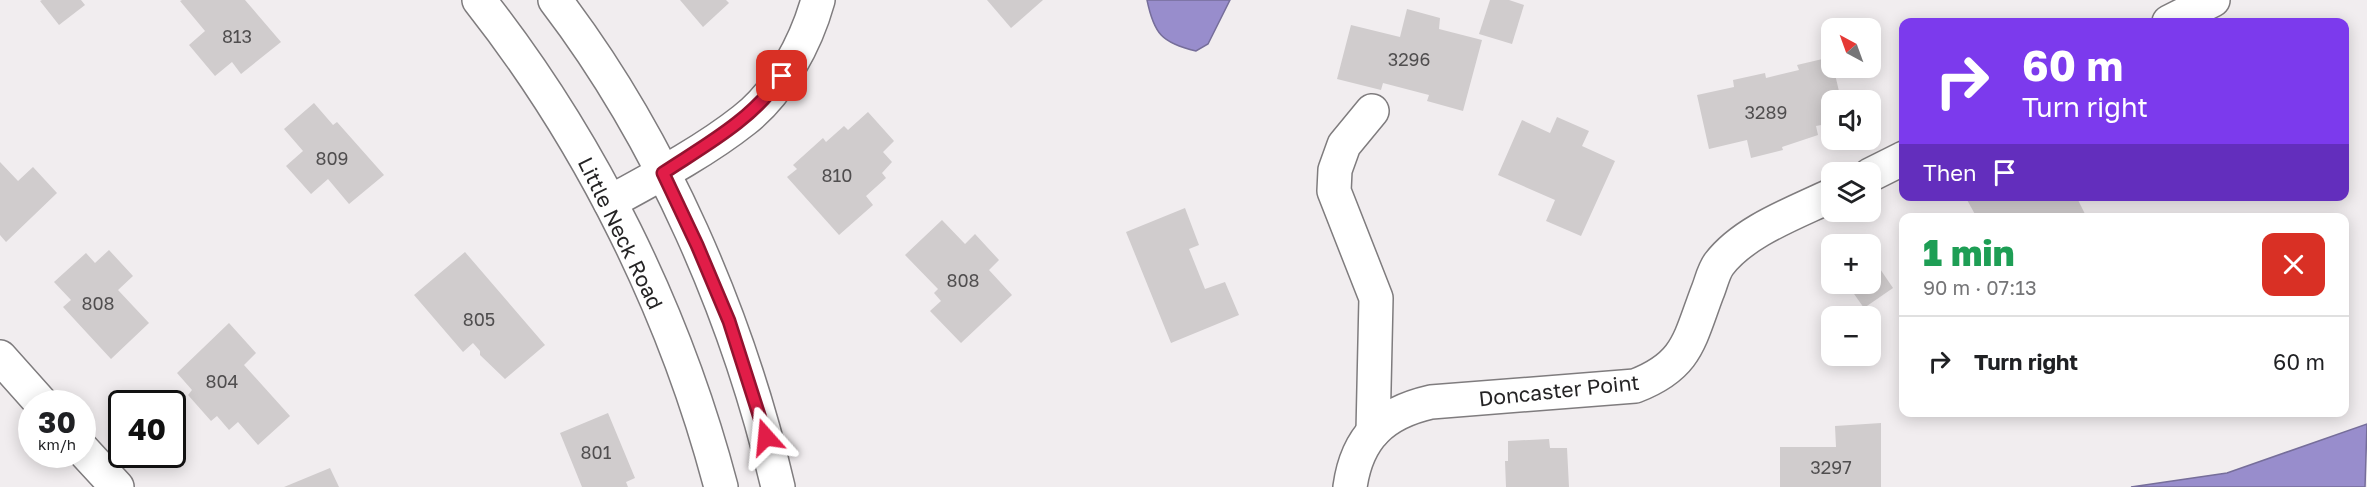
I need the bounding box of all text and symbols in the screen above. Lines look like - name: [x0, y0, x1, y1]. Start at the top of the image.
- north arrow: [1821, 18, 1881, 78]
- map controls: [1821, 18, 1881, 366]
- house number: 813: [222, 25, 252, 47]
- text: 60 m: [2022, 40, 2123, 90]
- icon: right: [1923, 42, 2001, 120]
- house number: 3296: [1388, 48, 1430, 70]
- pin: [756, 50, 807, 101]
- icon: arrive: [765, 59, 798, 92]
- button: sound: [1821, 90, 1881, 150]
- text: Turn right: [2022, 91, 2148, 123]
- house number: 3289: [1745, 101, 1787, 123]
- house number: 809: [315, 147, 349, 169]
- street label: Little Neck Road: [573, 153, 669, 313]
- icon: arrive: [1988, 156, 2021, 189]
- text: Then: [1923, 159, 1976, 186]
- button: layers: [1821, 162, 1881, 222]
- house number: 810: [822, 164, 852, 186]
- text: 1 min: [1923, 231, 2014, 274]
- button: close: [2262, 233, 2325, 296]
- button: +: [1821, 234, 1881, 294]
- house number: 808: [946, 269, 980, 291]
- text: 90 m · 07:13: [1923, 275, 2037, 299]
- house number: 808: [81, 292, 115, 314]
- button: −: [1821, 306, 1881, 366]
- house number: 805: [463, 308, 495, 330]
- icon: right: [1923, 345, 1956, 378]
- text: Turn right: [1974, 348, 2078, 375]
- text: 60 m: [2273, 348, 2325, 375]
- street label: Doncaster Point: [1477, 369, 1641, 411]
- house number: 804: [205, 370, 239, 392]
- speed limit sign: 40: [108, 390, 186, 468]
- text: 30: [38, 404, 76, 440]
- position arrow: [734, 405, 798, 469]
- text: km/h: [38, 435, 76, 453]
- house number: 801: [581, 441, 612, 463]
- house number: 3297: [1810, 456, 1852, 478]

